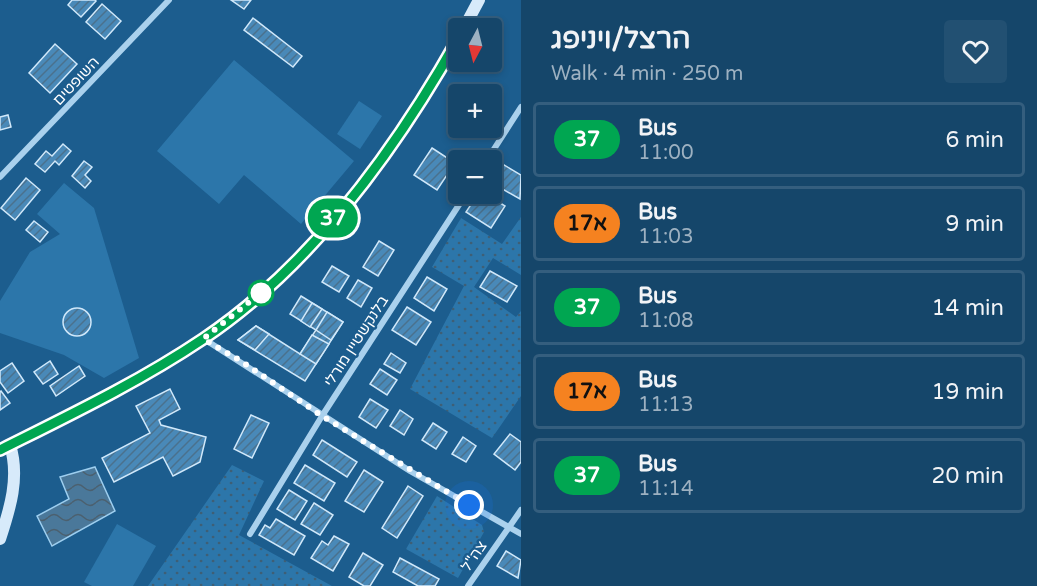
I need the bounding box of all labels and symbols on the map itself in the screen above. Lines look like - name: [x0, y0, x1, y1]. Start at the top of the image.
- north arrow: [448, 18, 502, 72]
- street label: השופטים: [49, 53, 103, 109]
- line badge: 37: [306, 198, 360, 238]
- unlabelled marker: [248, 280, 274, 306]
- street label: בלנקשטיין מורלי: [320, 292, 392, 390]
- your location: [454, 490, 484, 520]
- street label: צה"ל: [457, 537, 491, 575]

